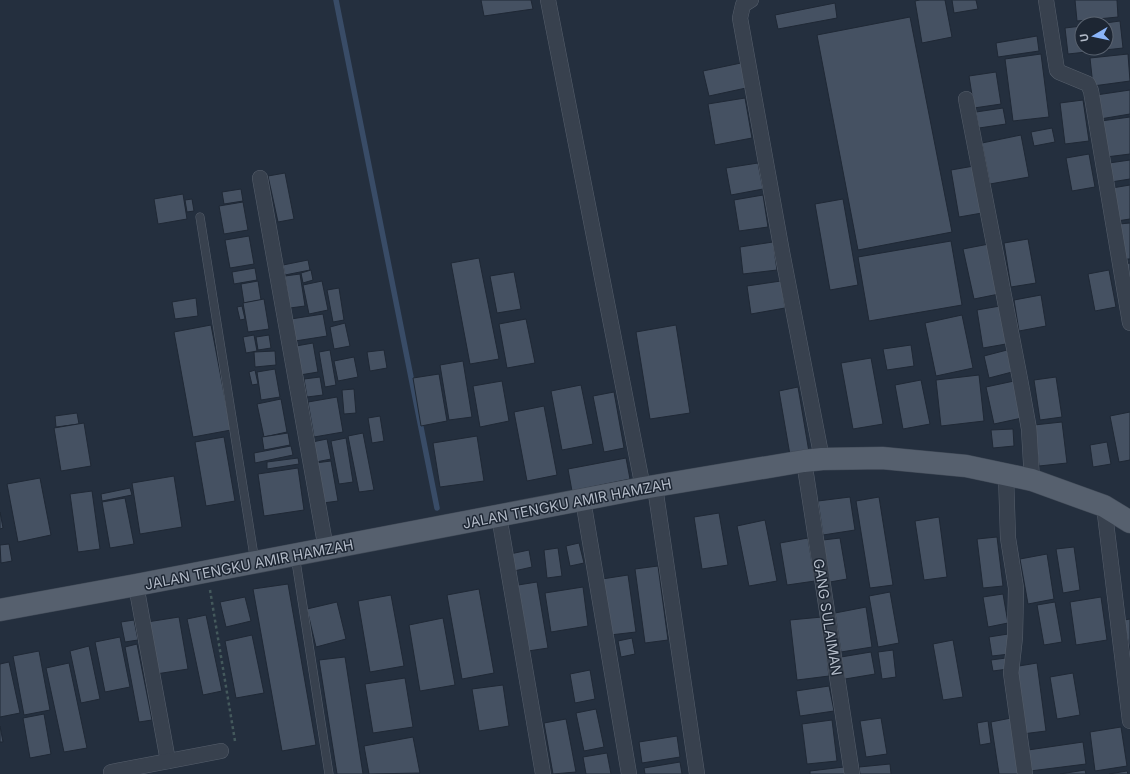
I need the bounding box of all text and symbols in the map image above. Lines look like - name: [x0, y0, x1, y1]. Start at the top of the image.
- north arrow: [1074, 16, 1114, 56]
- text: U: [1077, 32, 1092, 43]
- street label: JALAN TENGKU AMIR HAMZAH: [461, 474, 673, 532]
- street label: JALAN TENGKU AMIR HAMZAH: [143, 535, 355, 593]
- street label: GANG SULAIMAN: [810, 557, 846, 677]

